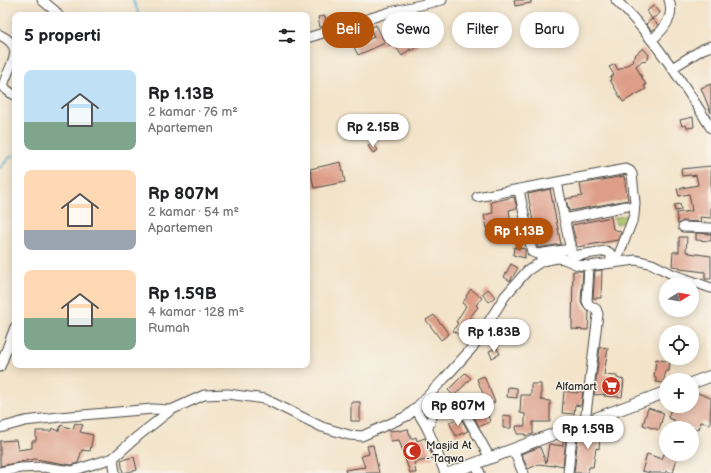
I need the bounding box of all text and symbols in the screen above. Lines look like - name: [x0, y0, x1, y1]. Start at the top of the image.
- chip: Beli: [322, 12, 374, 48]
- chip: Sewa: [382, 12, 444, 48]
- chip: Filter: [452, 12, 512, 48]
- chip: Baru: [520, 12, 579, 48]
- icon: filters: [276, 25, 298, 47]
- text: 5 properti: [24, 26, 101, 46]
- text: Rp 1.13B: [148, 84, 214, 104]
- icon: home: [56, 86, 104, 134]
- text: 2 kamar · 76 m²: [148, 104, 238, 120]
- pin: Rp 2.15B: [332, 114, 414, 148]
- text: Rp 2.15B: [347, 119, 399, 135]
- text: Apartemen: [148, 120, 213, 136]
- text: Rp 807M: [148, 184, 219, 204]
- icon: home: [56, 186, 104, 234]
- text: 2 kamar · 54 m²: [148, 204, 239, 220]
- pin: Rp 1.13B: [478, 218, 560, 252]
- text: Apartemen: [148, 220, 213, 236]
- text: Rp 1.13B: [494, 223, 544, 239]
- north arrow: [659, 277, 699, 317]
- map controls: [659, 277, 699, 461]
- text: Rp 1.59B: [148, 284, 217, 304]
- icon: home: [56, 286, 104, 334]
- text: 4 kamar · 128 m²: [148, 304, 244, 320]
- pin: Rp 1.83B: [453, 319, 535, 353]
- text: Rumah: [148, 320, 190, 336]
- text: Rp 1.83B: [468, 324, 520, 340]
- button: locate: [659, 325, 699, 365]
- button: +: [659, 373, 699, 413]
- supermarket icon: Alfamart: [600, 375, 622, 397]
- place label: Alfamart: [556, 380, 598, 393]
- pin: Rp 807M: [421, 393, 495, 427]
- text: Rp 807M: [431, 398, 485, 414]
- pin: Rp 1.59B: [547, 416, 629, 450]
- text: Rp 1.59B: [562, 421, 614, 437]
- button: −: [659, 421, 699, 461]
- place label: Masjid At - Taqwa: [426, 439, 472, 465]
- mosque icon: Masjid At - Taqwa: [401, 440, 423, 462]

